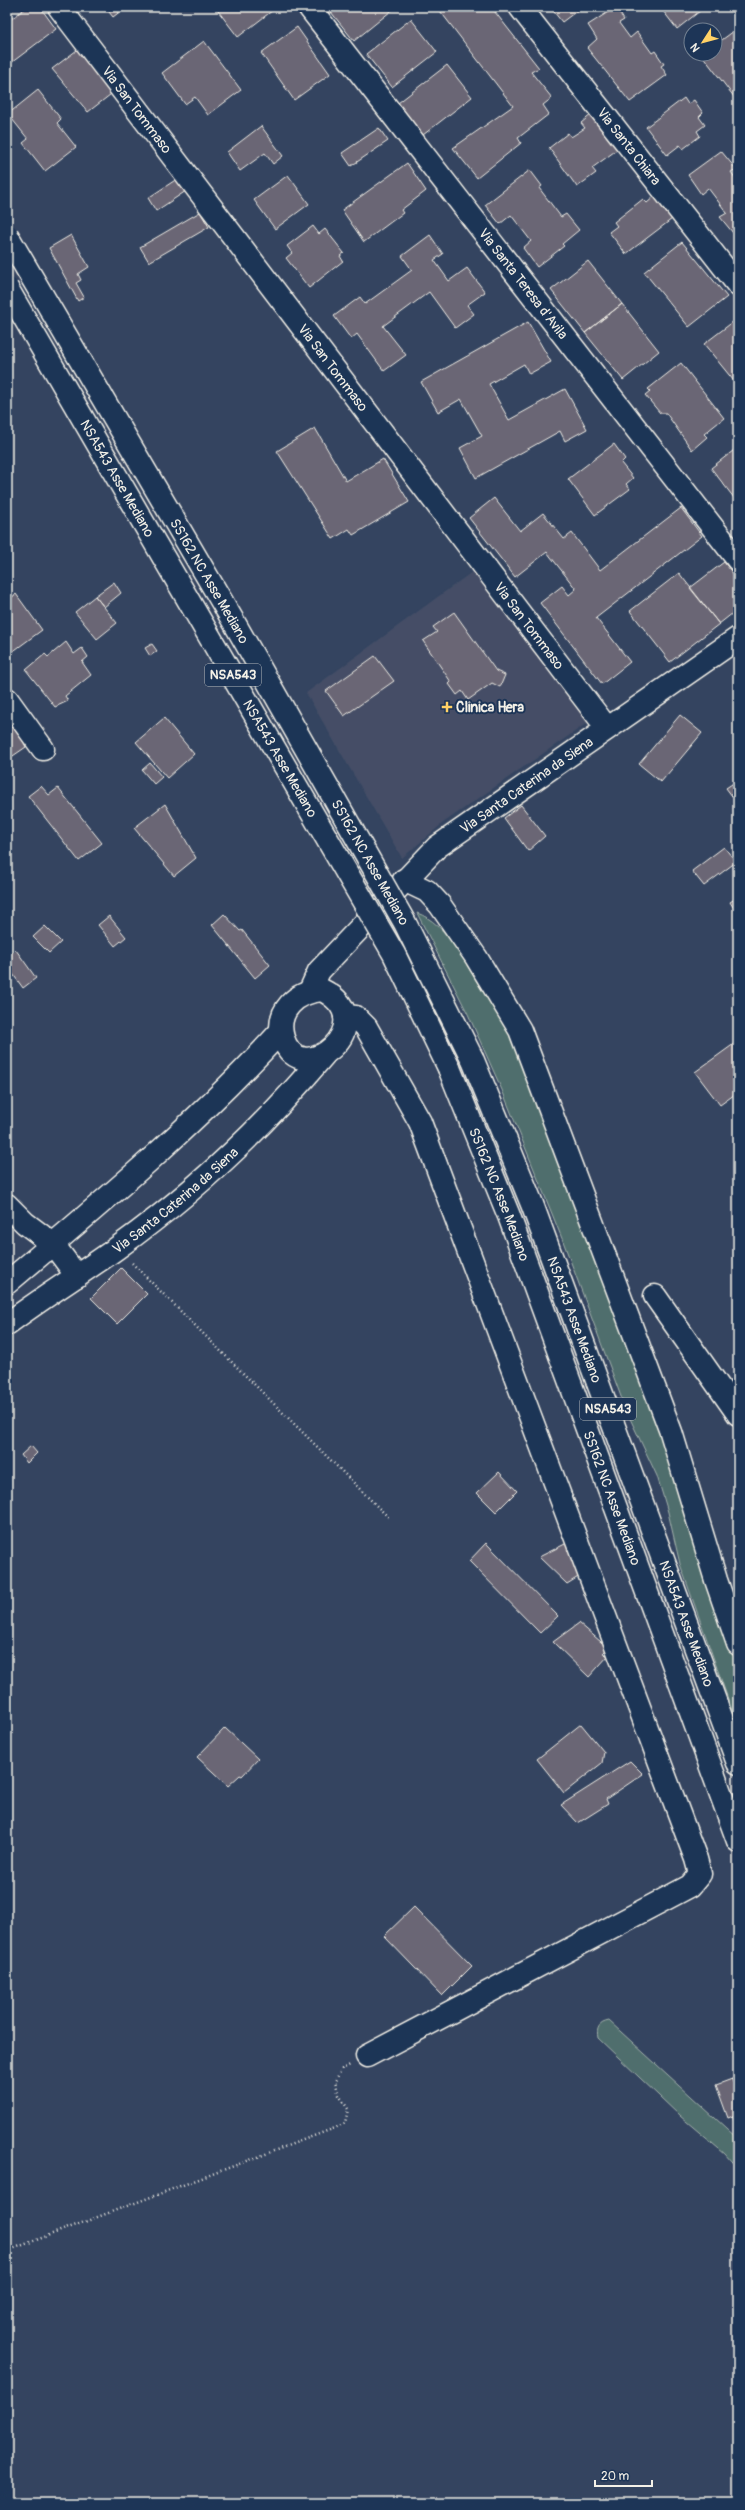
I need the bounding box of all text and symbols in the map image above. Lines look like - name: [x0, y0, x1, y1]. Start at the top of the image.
- north arrow: [683, 22, 723, 62]
- text: N: [688, 40, 703, 54]
- street label: Via San Tommaso: [98, 63, 176, 157]
- street label: Via Santa Chiara: [594, 104, 665, 188]
- street label: Via Santa Teresa d'Avila: [475, 225, 572, 342]
- street label: Via San Tommaso: [295, 321, 372, 415]
- street label: NSA543 Asse Mediano: [77, 416, 159, 540]
- street label: SS162 NC Asse Mediano: [167, 515, 253, 647]
- street label: Via San Tommaso: [491, 579, 568, 673]
- road number: NSA543: [205, 664, 261, 686]
- street label: NSA543 Asse Mediano: [240, 697, 321, 821]
- place label: Clinica Hera: [456, 699, 525, 716]
- marker: Clinica Hera: [441, 701, 453, 713]
- street label: Via Santa Caterina da Siena: [457, 733, 596, 837]
- street label: SS162 NC Asse Mediano: [328, 796, 413, 929]
- street label: SS162 NC Asse Mediano: [466, 1125, 533, 1264]
- street label: Via Santa Caterina da Siena: [109, 1143, 242, 1257]
- street label: NSA543 Asse Mediano: [544, 1254, 606, 1385]
- road number: NSA543: [580, 1398, 636, 1420]
- street label: SS162 NC Asse Mediano: [580, 1428, 645, 1568]
- street label: NSA543 Asse Mediano: [656, 1558, 718, 1689]
- scale bar: [595, 2462, 652, 2488]
- text: 20 m: [601, 2469, 630, 2484]

